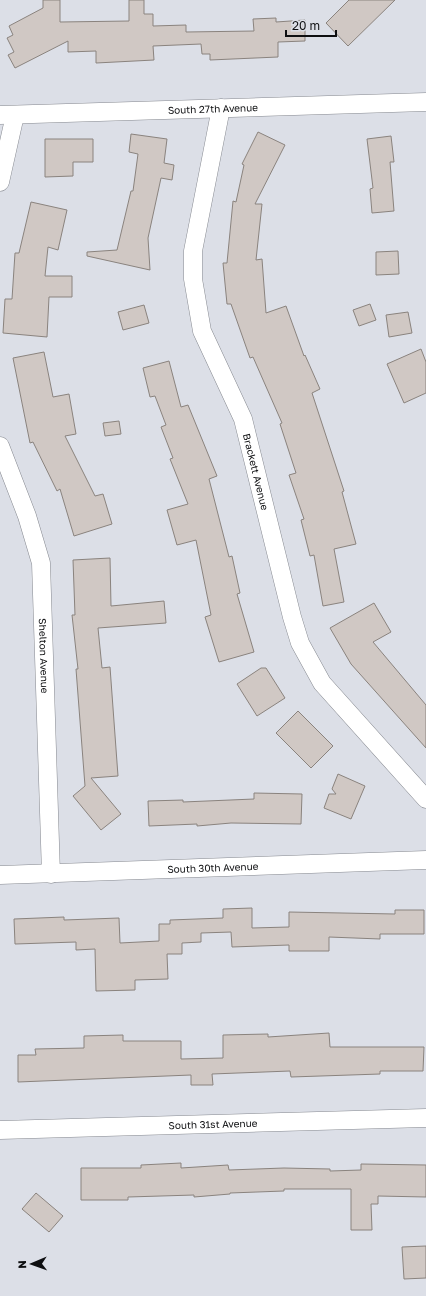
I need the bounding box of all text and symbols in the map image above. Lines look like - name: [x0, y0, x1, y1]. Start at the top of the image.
- scale bar: [286, 12, 336, 38]
- text: 20 m: [292, 18, 320, 33]
- street label: South 27th Avenue: [168, 101, 258, 116]
- street label: Brackett Avenue: [241, 432, 271, 512]
- street label: Shelton Avenue: [37, 618, 51, 694]
- street label: South 30th Avenue: [167, 860, 259, 875]
- street label: South 31st Avenue: [168, 1117, 258, 1131]
- north arrow: [12, 1244, 52, 1284]
- text: N: [15, 1260, 28, 1269]

